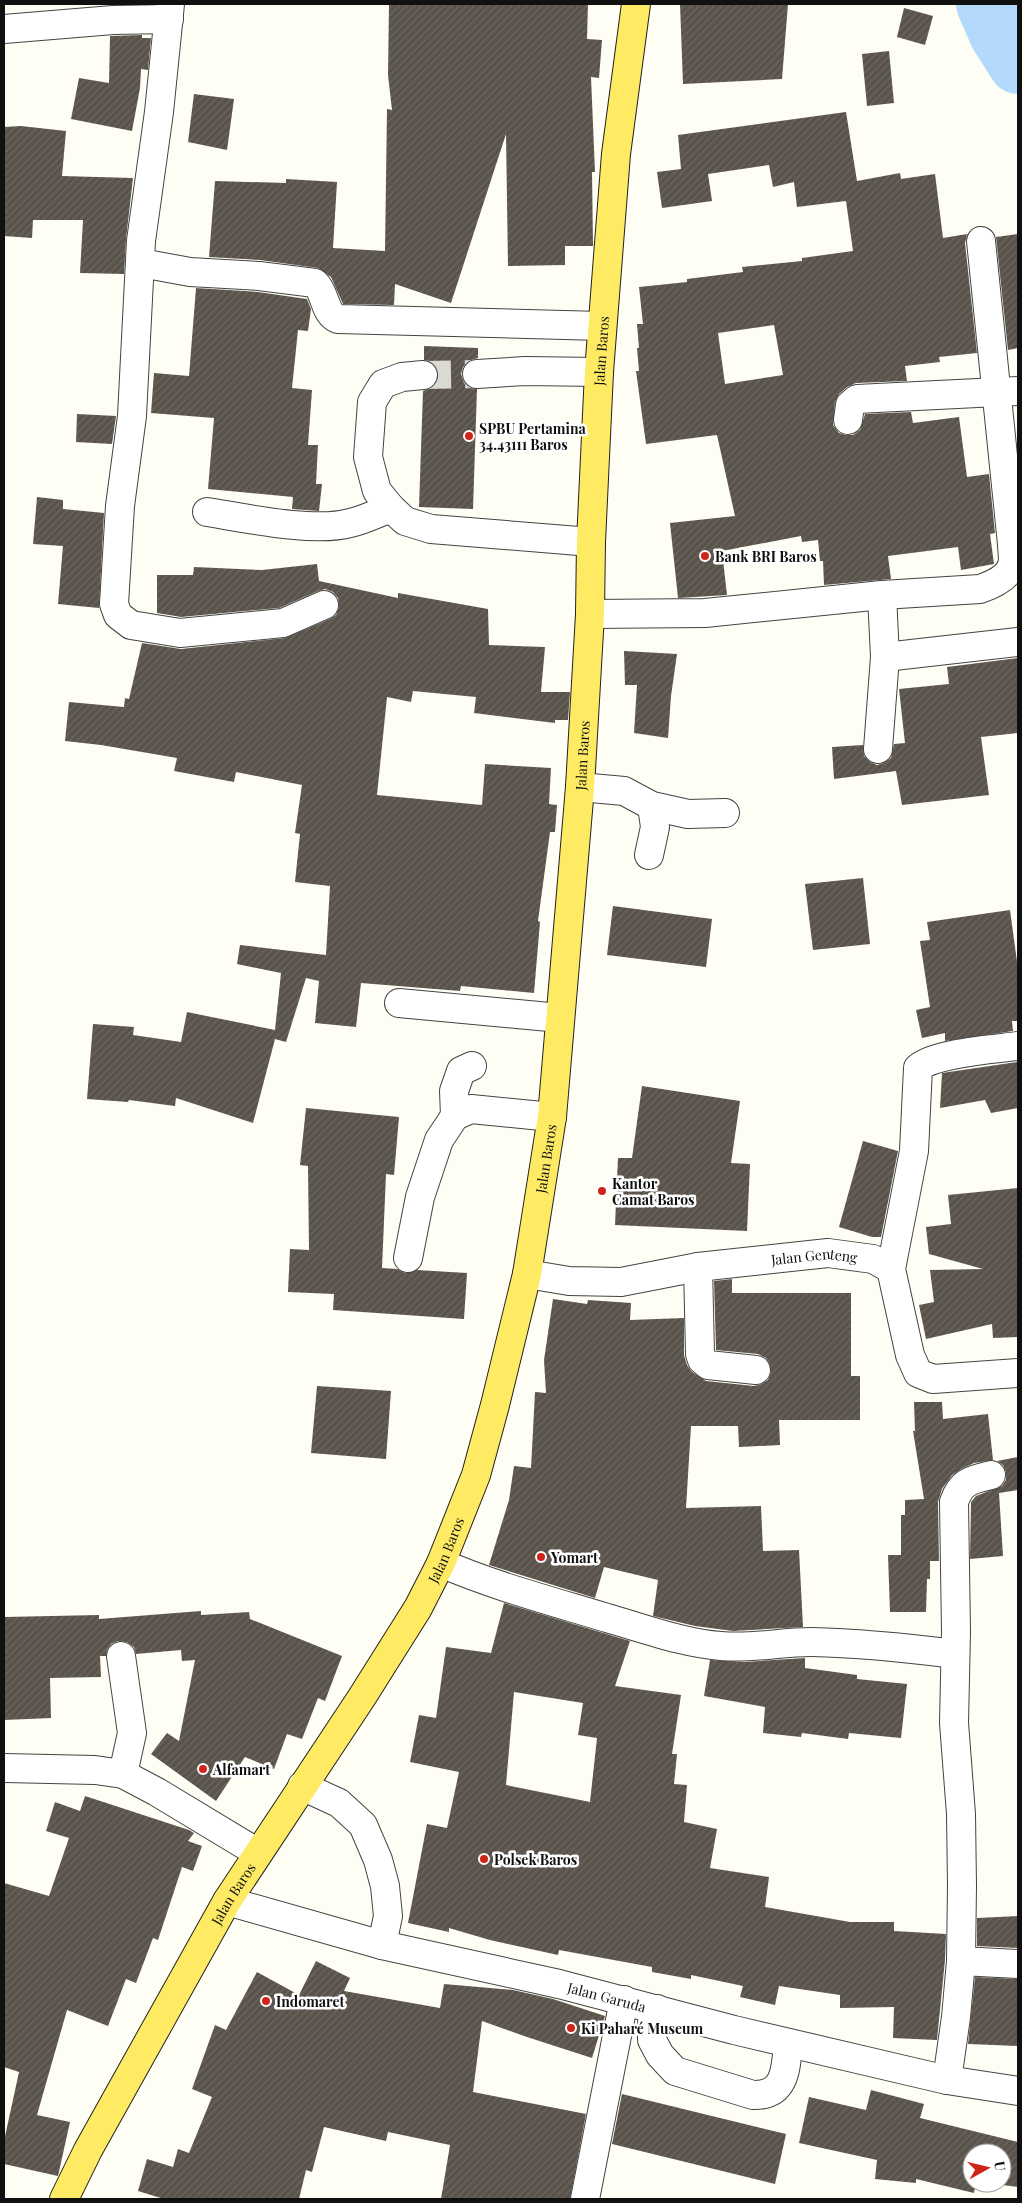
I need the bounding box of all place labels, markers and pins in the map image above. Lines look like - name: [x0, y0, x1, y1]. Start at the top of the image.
- place label: SPBU Pertamina 34.43111 Baros: [479, 419, 586, 454]
- marker: SPBU Pertamina 34.43111 Baros: [463, 430, 475, 442]
- place label: Bank BRI Baros: [715, 547, 817, 566]
- marker: Bank BRI Baros: [699, 550, 711, 562]
- place label: Kantor Camat Baros: [612, 1174, 695, 1209]
- marker: Kantor Camat Baros: [596, 1185, 608, 1197]
- place label: Yomart: [550, 1548, 598, 1567]
- marker: Yomart: [535, 1551, 547, 1563]
- place label: Alfamart: [212, 1760, 270, 1779]
- marker: Alfamart: [197, 1763, 209, 1775]
- place label: Polsek Baros: [494, 1850, 577, 1869]
- marker: Polsek Baros: [478, 1853, 490, 1865]
- place label: Indomaret: [276, 1992, 344, 2011]
- marker: Indomaret: [260, 1995, 272, 2007]
- place label: Ki Paharé Museum: [581, 2019, 703, 2038]
- marker: Ki Paharé Museum: [565, 2022, 577, 2034]

